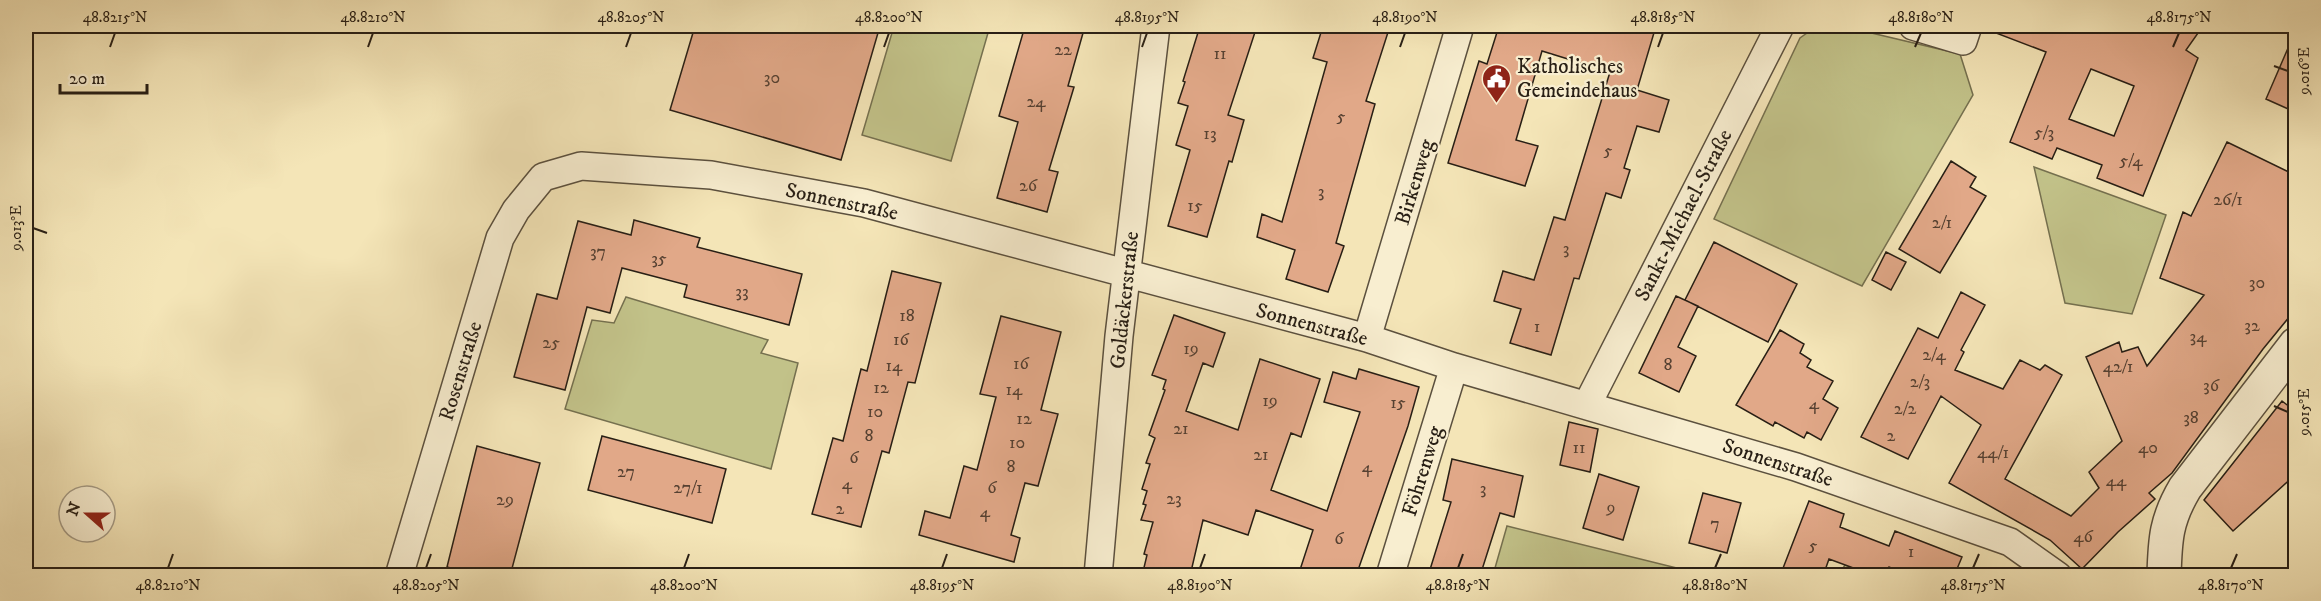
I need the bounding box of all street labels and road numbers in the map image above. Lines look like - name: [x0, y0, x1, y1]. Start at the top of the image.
- street label: Sankt-Michael-Straße: [1629, 125, 1739, 306]
- street label: Birkenweg: [1390, 135, 1441, 228]
- street label: Sonnenstraße: [783, 177, 901, 227]
- street label: Goldäckerstraße: [1105, 230, 1145, 370]
- street label: Sonnenstraße: [1253, 298, 1371, 352]
- street label: Rosenstraße: [434, 318, 488, 424]
- street label: Föhrenweg: [1397, 422, 1449, 520]
- street label: Sonnenstraße: [1719, 433, 1837, 493]

